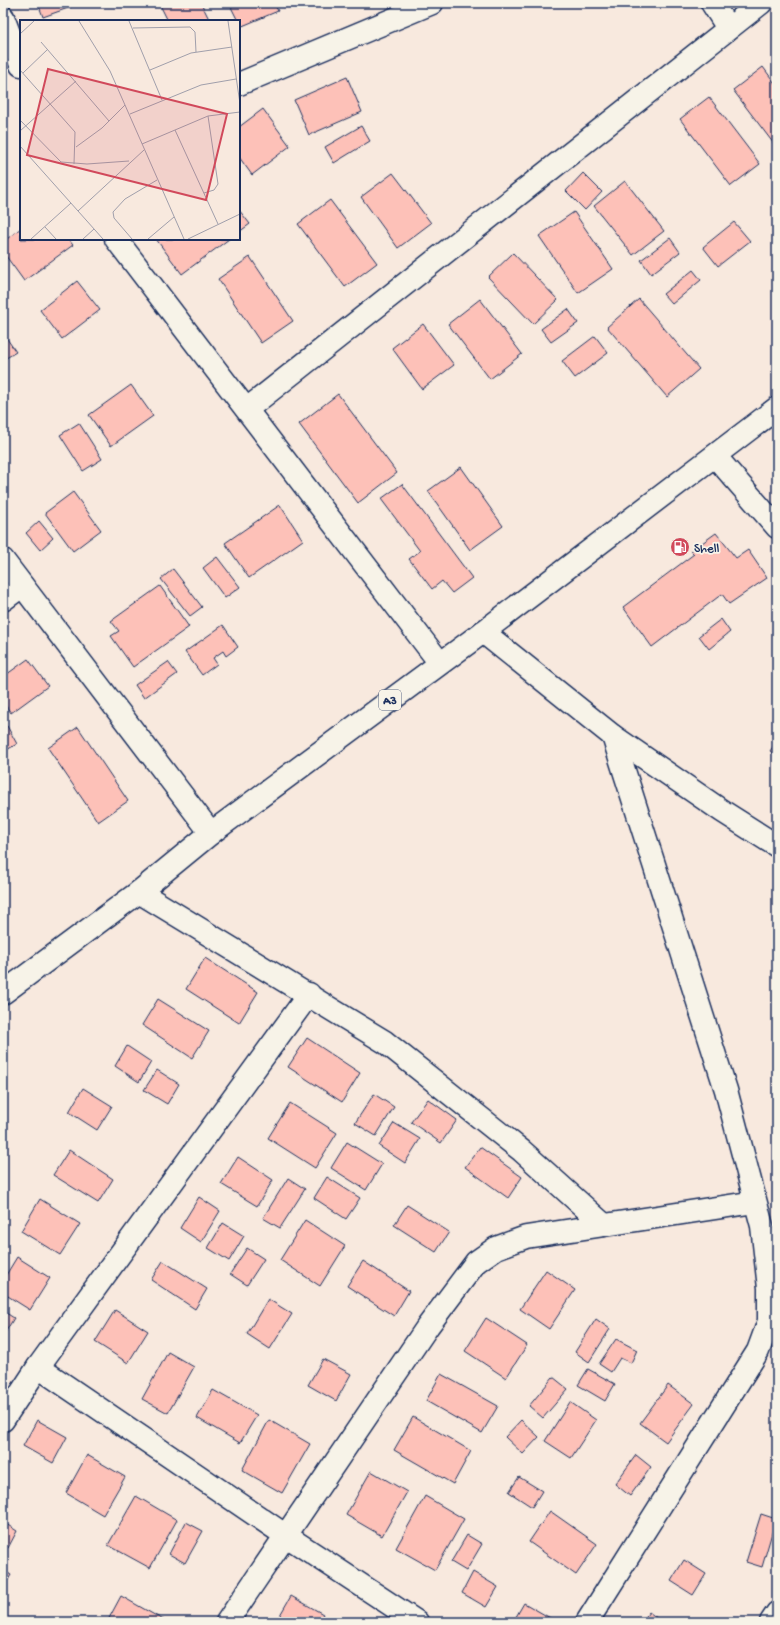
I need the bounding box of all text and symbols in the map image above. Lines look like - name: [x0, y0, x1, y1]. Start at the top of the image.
- inset map: [20, 20, 240, 240]
- fuel station icon: Shell: [669, 536, 691, 558]
- place label: Shell: [694, 542, 720, 557]
- road number: A3: [379, 690, 401, 710]

